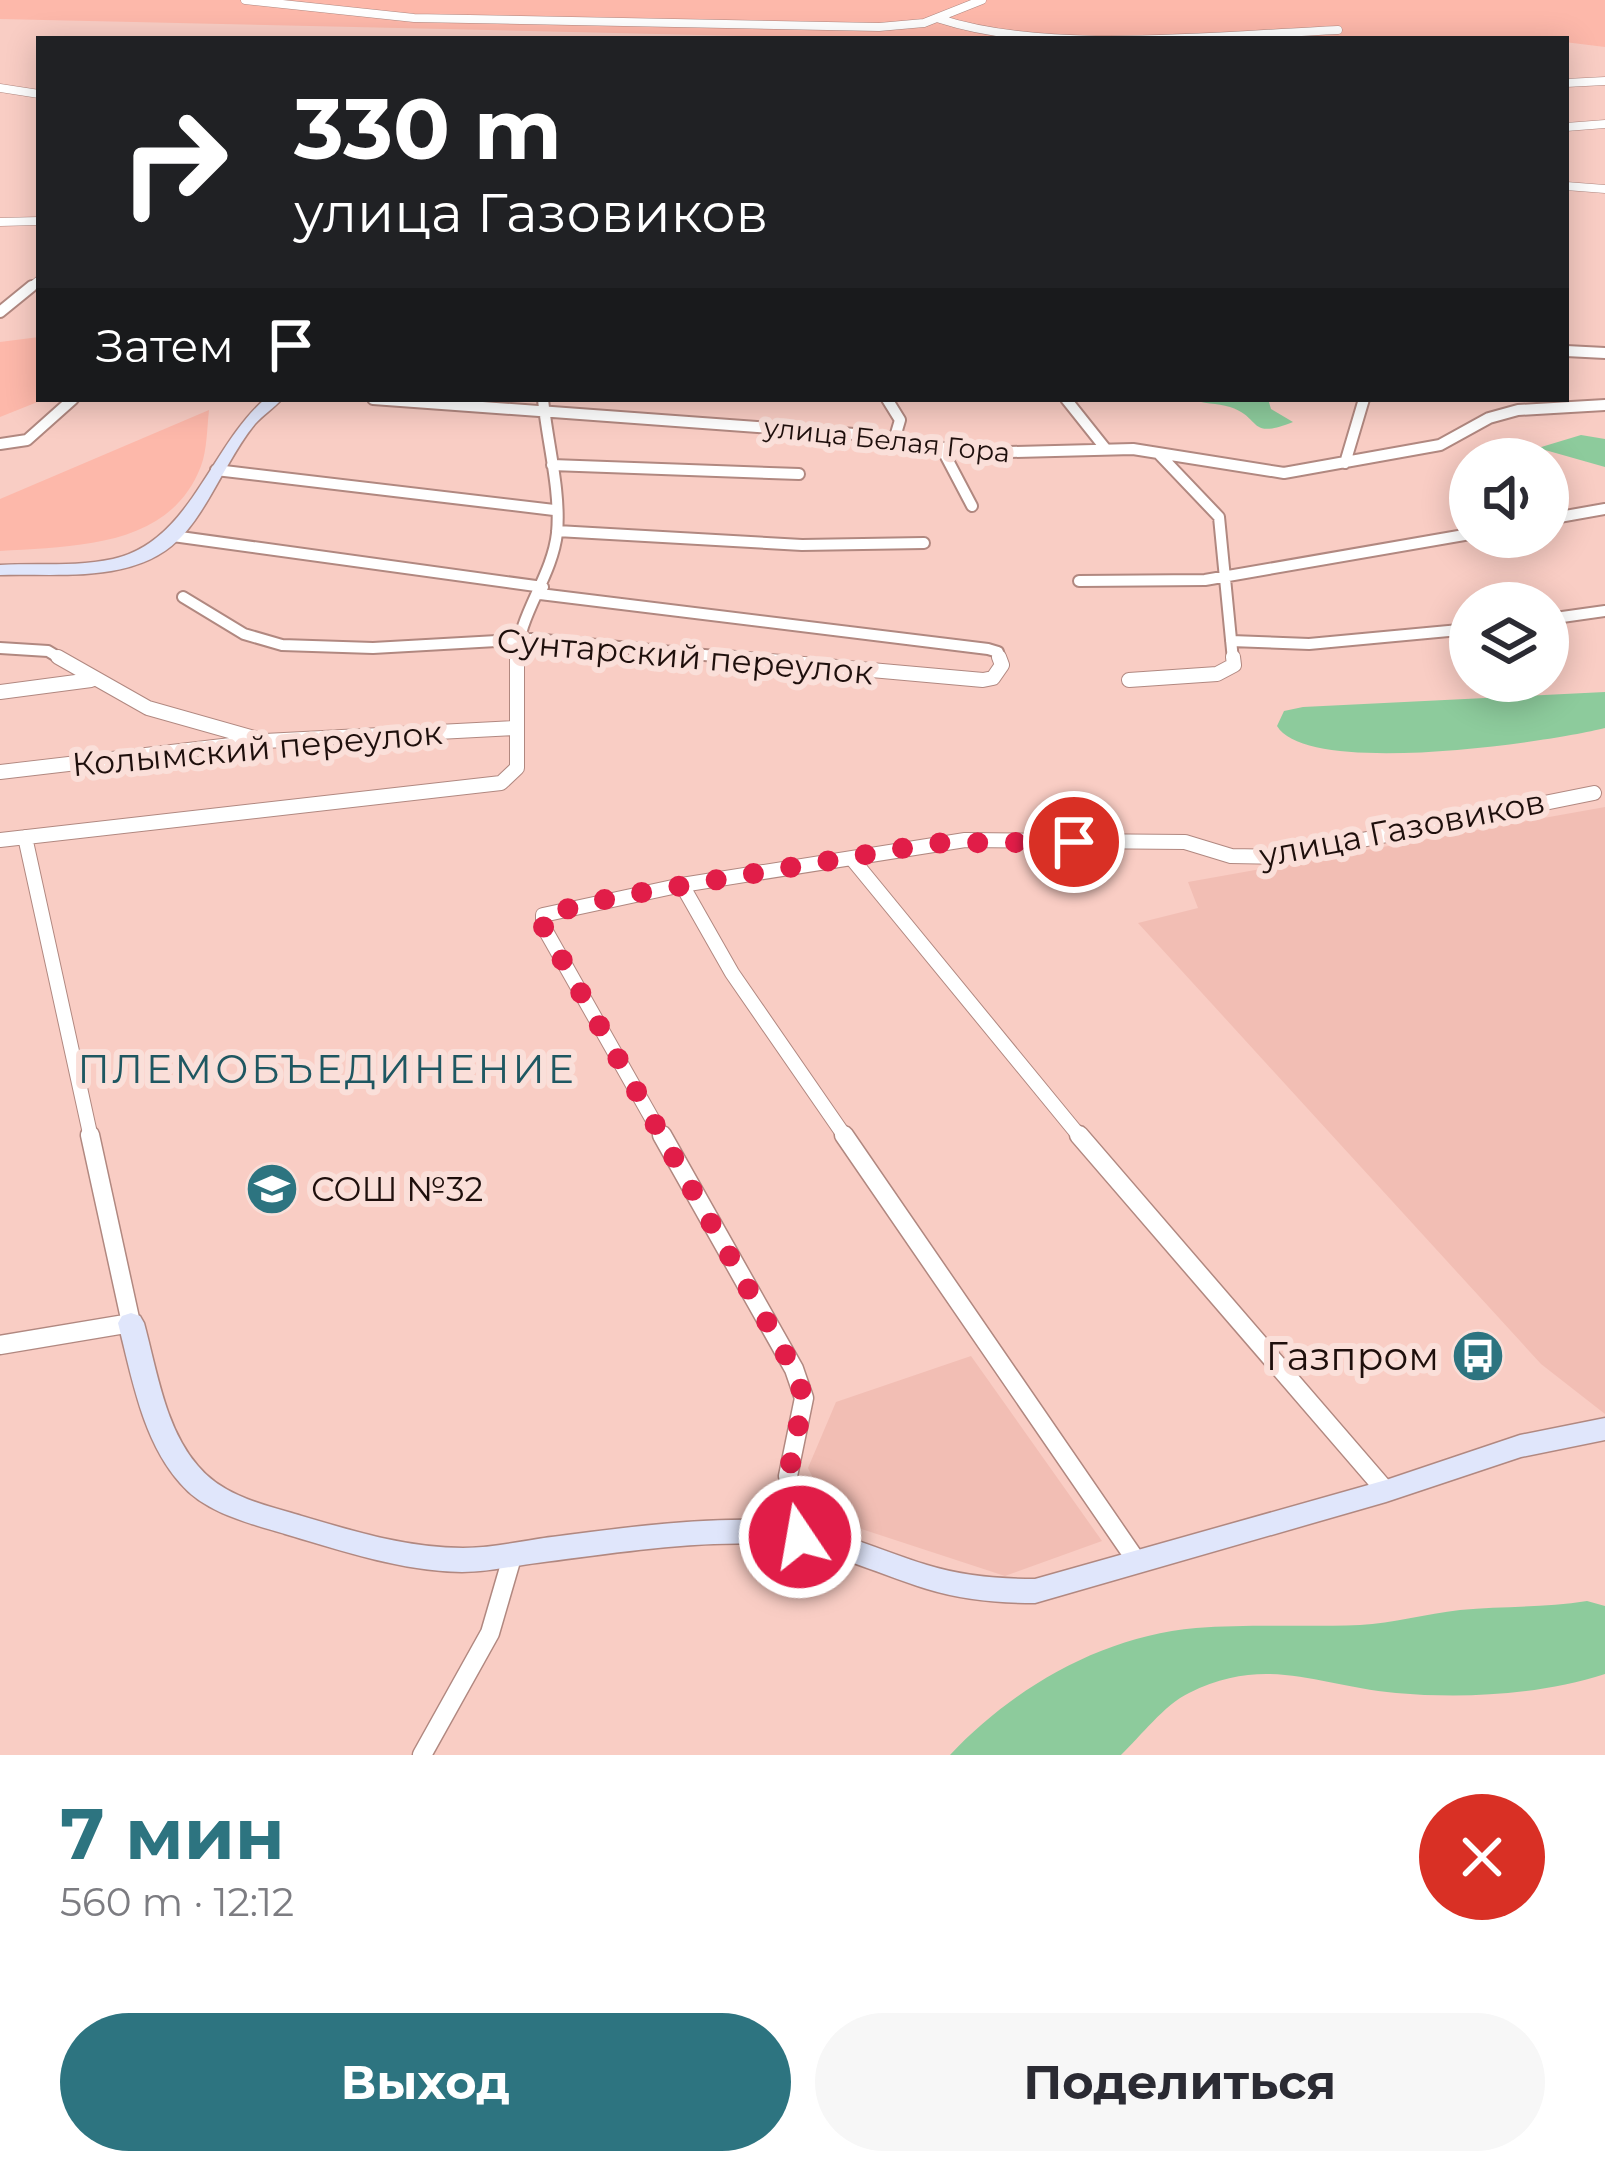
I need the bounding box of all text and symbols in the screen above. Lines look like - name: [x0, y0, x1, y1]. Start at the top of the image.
- text: 330 m: [294, 78, 562, 180]
- icon: right: [96, 84, 252, 240]
- text: улица Газовиков: [294, 180, 768, 246]
- icon: arrive: [258, 312, 324, 378]
- text: Затем: [96, 318, 234, 373]
- street label: улица Белая Гора: [761, 411, 1012, 469]
- map controls: [1449, 438, 1569, 702]
- button: sound: [1449, 438, 1569, 558]
- button: layers: [1449, 582, 1569, 702]
- street label: Сунтарский переулок: [495, 620, 875, 692]
- street label: Колымский переулок: [70, 712, 444, 784]
- street label: улица Газовиков: [1255, 781, 1548, 875]
- pin: [1023, 791, 1125, 893]
- icon: arrive: [1041, 809, 1107, 875]
- district label: ПЛЕМОБЪЕДИНЕНИЕ: [78, 1045, 576, 1093]
- school or university icon: СОШ №32: [244, 1161, 300, 1217]
- place label: СОШ №32: [311, 1169, 483, 1209]
- bus stop icon: Газпром: [1450, 1328, 1506, 1384]
- place label: Газпром: [1266, 1332, 1439, 1380]
- position arrow: [737, 1474, 863, 1600]
- text: 7 мин: [60, 1789, 285, 1877]
- button: close: [1419, 1794, 1545, 1920]
- text: 560 m · 12:12: [60, 1878, 294, 1926]
- button: Выход: [60, 2013, 791, 2151]
- button: Поделиться: [815, 2013, 1545, 2151]

